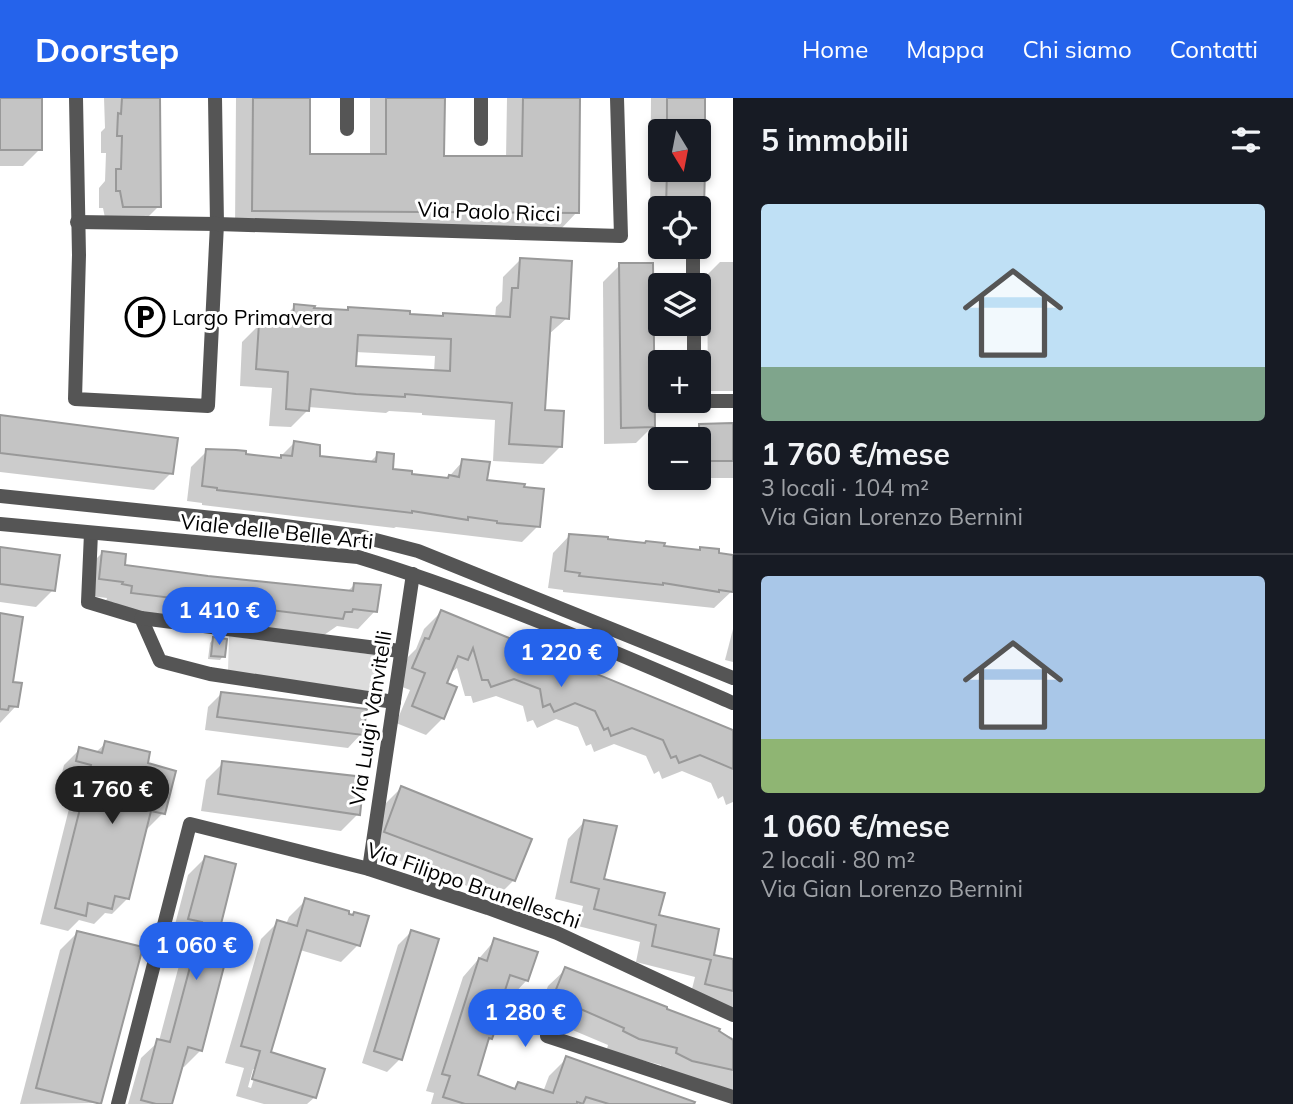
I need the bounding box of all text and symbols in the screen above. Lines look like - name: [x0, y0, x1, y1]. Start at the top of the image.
- text: Doorstep: [35, 29, 179, 70]
- text: Home: [802, 34, 868, 64]
- text: Mappa: [906, 34, 984, 64]
- text: Chi siamo: [1022, 34, 1132, 64]
- text: Contatti: [1170, 34, 1258, 64]
- north arrow: [648, 119, 710, 182]
- map controls: [648, 119, 711, 490]
- text: 5 immobili: [761, 121, 909, 159]
- icon: filters: [1227, 121, 1265, 159]
- street label: Via Paolo Ricci: [417, 196, 561, 226]
- button: locate: [648, 196, 711, 259]
- icon: home: [950, 250, 1076, 376]
- button: layers: [648, 273, 711, 336]
- parking icon: Largo Primavera: [124, 296, 166, 338]
- place label: Largo Primavera: [172, 304, 333, 330]
- button: +: [648, 350, 711, 413]
- button: −: [648, 427, 711, 490]
- text: 1 760 €/mese: [761, 435, 950, 473]
- text: 3 locali · 104 m²: [761, 473, 929, 502]
- text: Via Gian Lorenzo Bernini: [761, 502, 1023, 531]
- street label: Viale delle Belle Arti: [179, 508, 375, 554]
- pin: 1 410 €: [154, 588, 284, 647]
- text: 1 410 €: [178, 595, 260, 624]
- icon: home: [950, 622, 1076, 748]
- street label: Via Luigi Vanvitelli: [343, 628, 397, 808]
- pin: 1 220 €: [496, 630, 626, 689]
- text: 1 220 €: [520, 637, 602, 666]
- pin: 1 760 €: [47, 766, 177, 826]
- text: 1 760 €: [71, 774, 153, 803]
- text: 1 060 €/mese: [761, 807, 950, 845]
- street label: Via Filippo Brunelleschi: [364, 836, 584, 934]
- text: 2 locali · 80 m²: [761, 845, 915, 874]
- text: Via Gian Lorenzo Bernini: [761, 874, 1023, 903]
- pin: 1 060 €: [131, 922, 261, 982]
- text: 1 060 €: [155, 930, 237, 959]
- pin: 1 280 €: [460, 990, 590, 1049]
- text: 1 280 €: [484, 997, 566, 1026]

